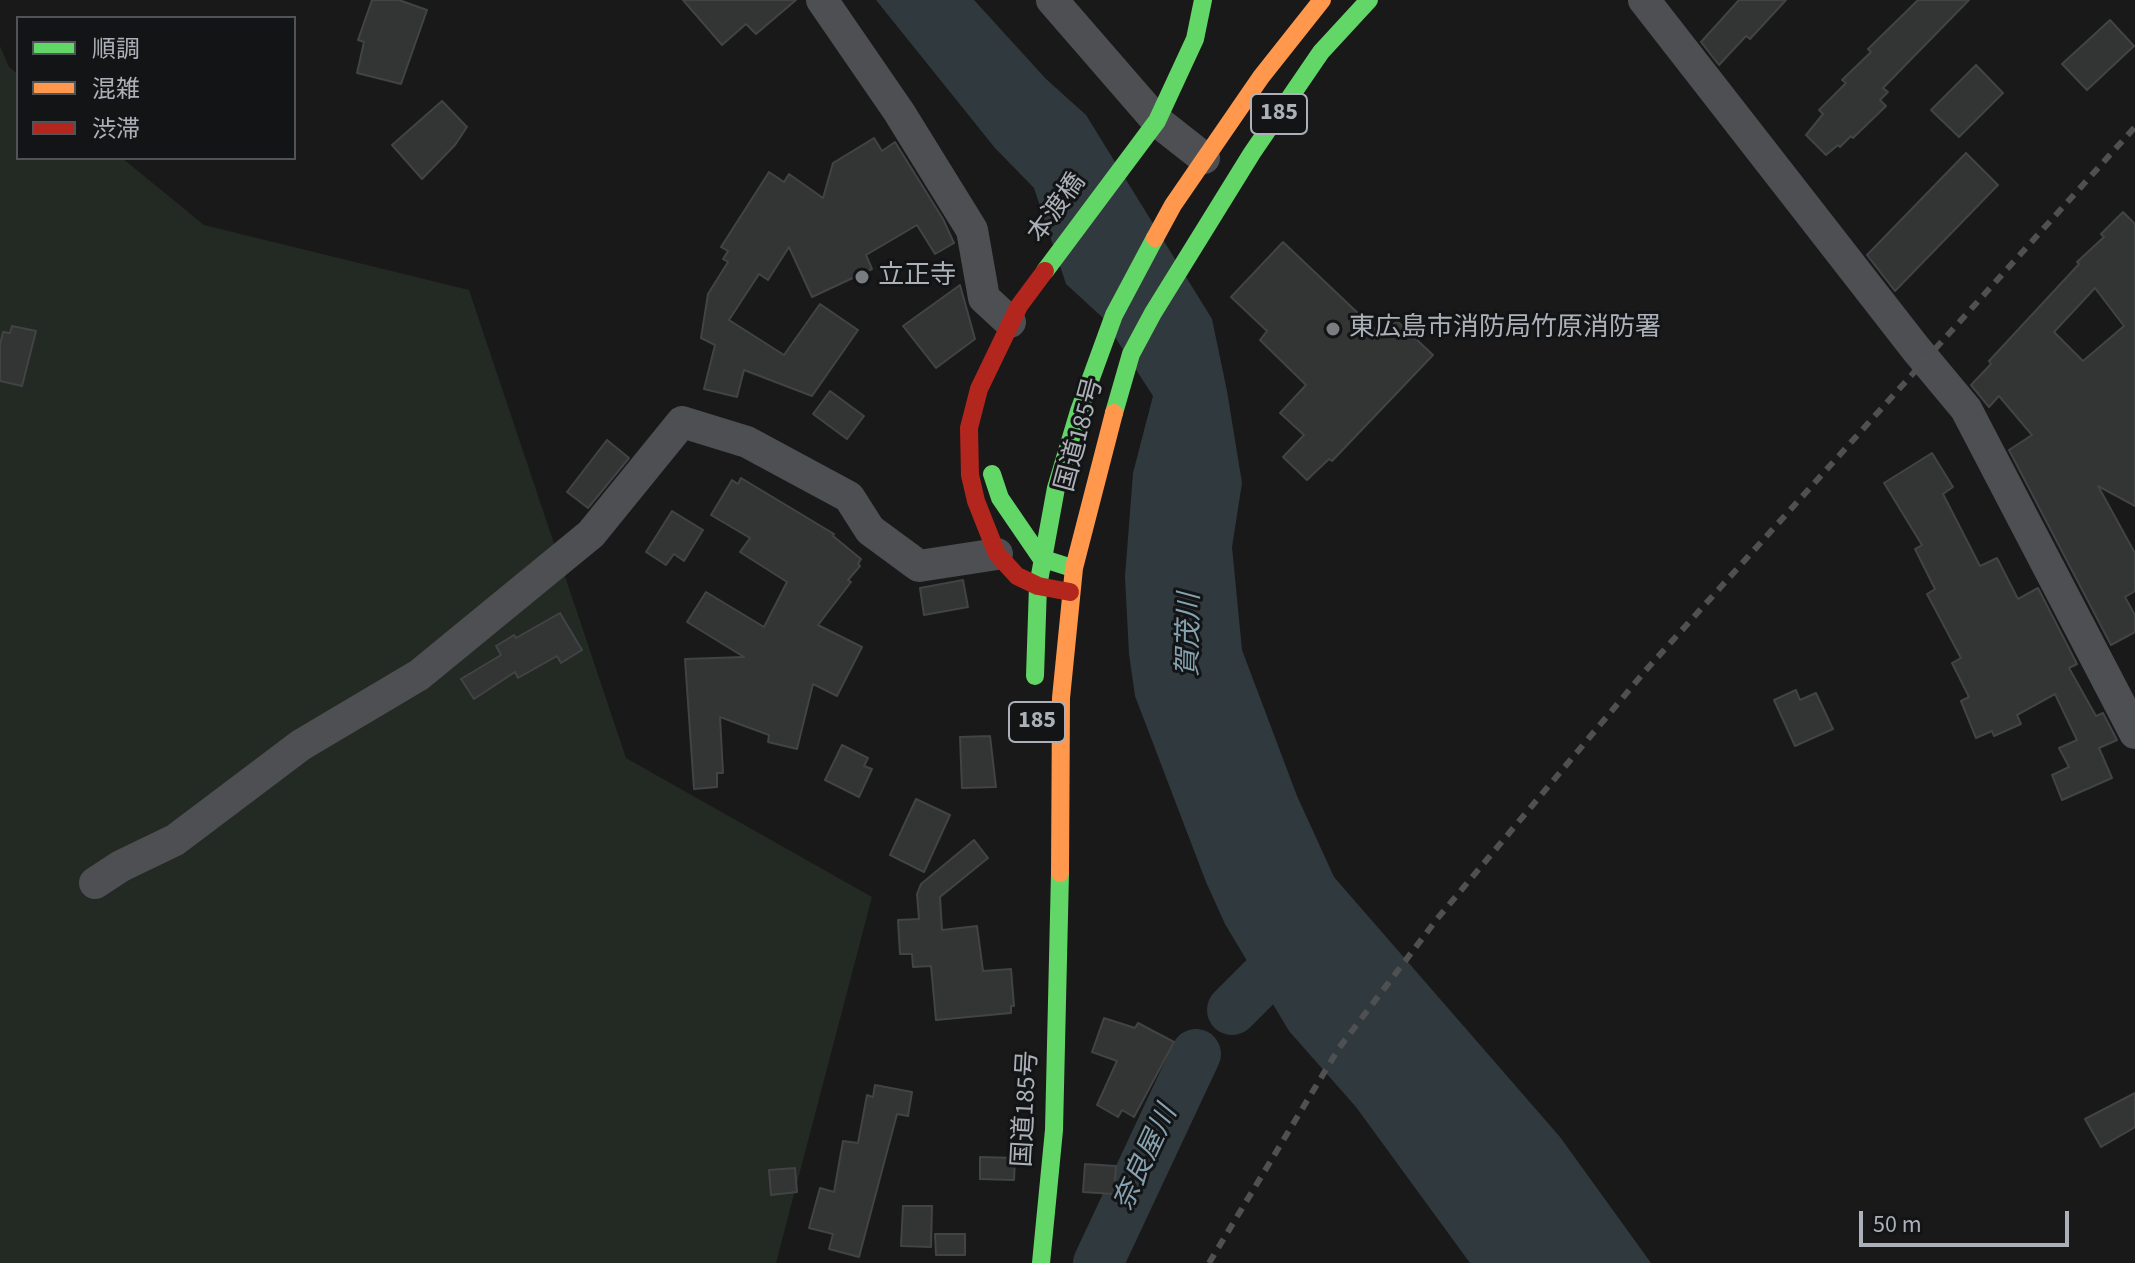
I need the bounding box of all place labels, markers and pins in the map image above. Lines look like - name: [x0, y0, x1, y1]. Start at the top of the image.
- place label: 立正寺: [878, 261, 956, 293]
- marker: 立正寺: [853, 268, 871, 286]
- place label: 東広島市消防局竹原消防署: [1349, 313, 1661, 345]
- marker: 東広島市消防局竹原消防署: [1324, 320, 1342, 338]

